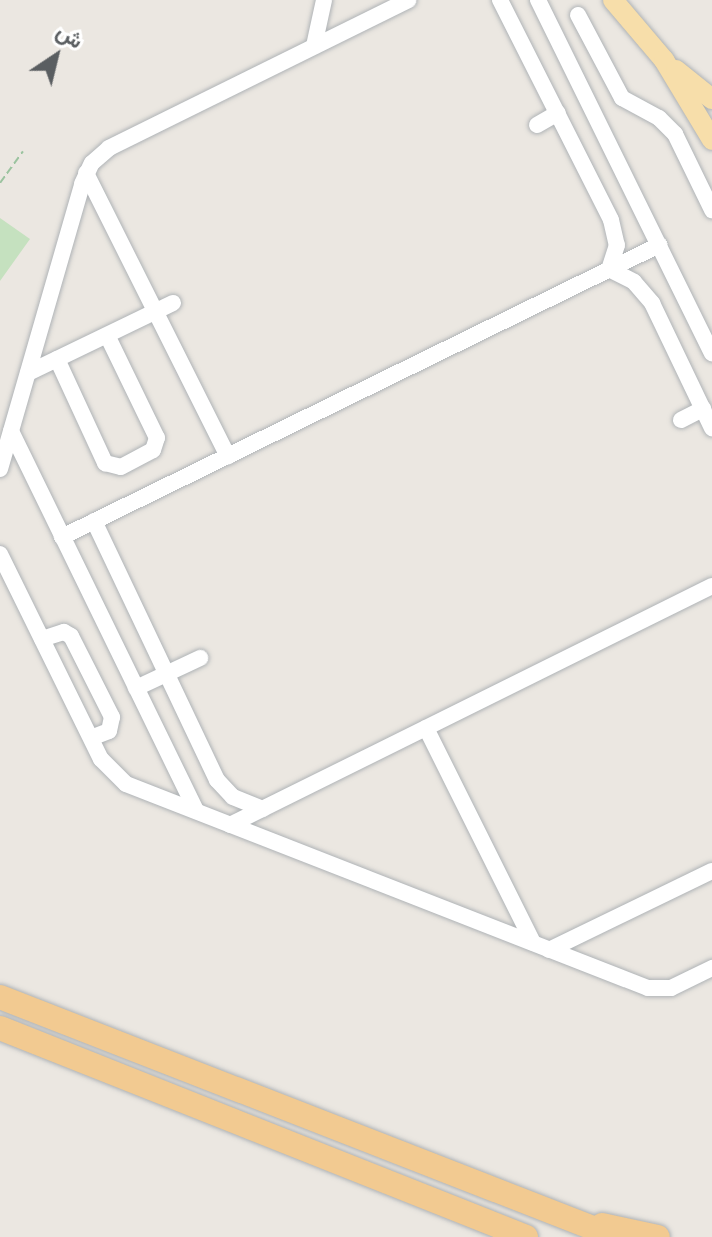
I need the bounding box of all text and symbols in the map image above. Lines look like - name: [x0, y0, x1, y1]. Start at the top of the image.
- north arrow: [16, 16, 96, 96]
- text: ش: [51, 16, 89, 55]

